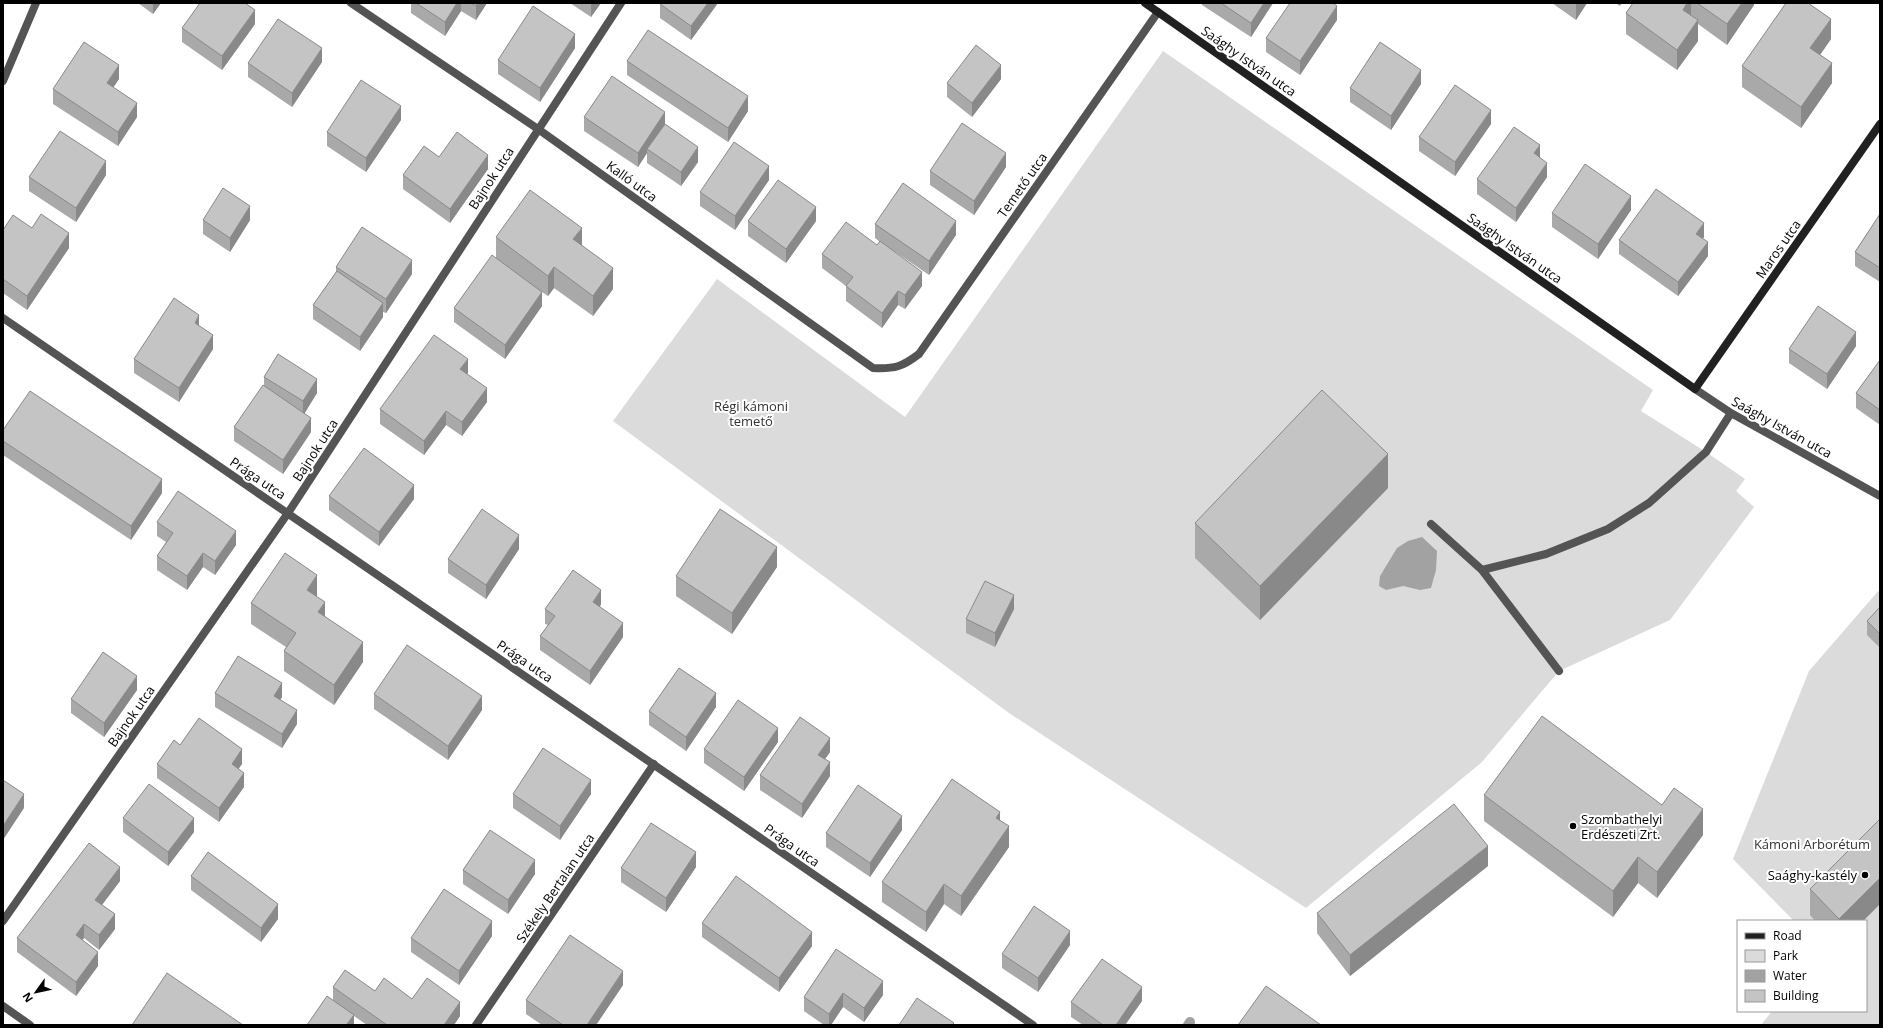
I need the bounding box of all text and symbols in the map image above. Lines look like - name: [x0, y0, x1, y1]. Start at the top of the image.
- street label: Saághy István utca: [1198, 21, 1300, 101]
- street label: Bajnok utca: [464, 143, 518, 213]
- street label: Temető utca: [993, 149, 1051, 221]
- street label: Kalló utca: [603, 156, 661, 206]
- street label: Saághy István utca: [1464, 208, 1566, 288]
- street label: Maros utca: [1751, 216, 1805, 282]
- street label: Saághy István utca: [1729, 392, 1835, 462]
- park label: Régi kámoni temető: [714, 397, 788, 430]
- street label: Bajnok utca: [288, 415, 342, 485]
- street label: Prága utca: [226, 453, 290, 503]
- street label: Prága utca: [493, 636, 557, 686]
- street label: Bajnok utca: [103, 682, 159, 750]
- place label: Szombathelyi Erdészeti Zrt.: [1581, 810, 1662, 843]
- street label: Prága utca: [761, 819, 823, 871]
- marker: Szombathelyi Erdészeti Zrt.: [1568, 821, 1578, 831]
- street label: Székely Bertalan utca: [512, 830, 598, 946]
- park label: Kámoni Arborétum: [1754, 835, 1870, 853]
- place label: Saághy-kastély: [1768, 866, 1857, 884]
- marker: Saághy-kastély: [1860, 870, 1870, 880]
- legend: [1737, 920, 1867, 1012]
- text: Road: [1773, 927, 1802, 944]
- text: Park: [1773, 947, 1799, 964]
- text: Water: [1773, 967, 1807, 984]
- north arrow: [16, 972, 56, 1012]
- text: Building: [1773, 987, 1819, 1004]
- text: N: [18, 990, 36, 1006]

